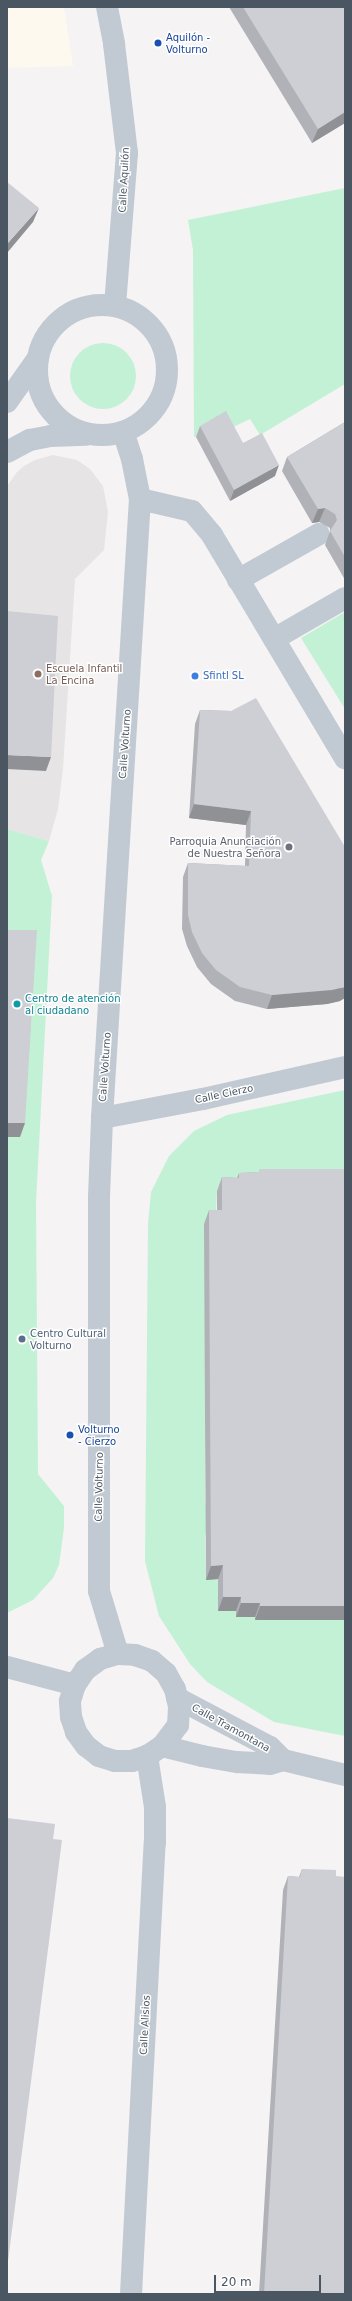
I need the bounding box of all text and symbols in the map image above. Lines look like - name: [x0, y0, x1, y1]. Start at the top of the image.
- place label: Aquilón - Volturno: [166, 31, 210, 54]
- marker: Aquilón - Volturno: [153, 38, 163, 48]
- street label: Calle Aquilón: [116, 147, 132, 213]
- place label: Escuela Infantil La Encina: [46, 662, 122, 686]
- marker: Escuela Infantil La Encina: [33, 669, 43, 679]
- place label: Sfintl SL: [203, 670, 244, 682]
- marker: Sfintl SL: [190, 671, 200, 681]
- street label: Calle Volturno: [117, 709, 133, 779]
- place label: Parroquia Anunciación de Nuestra Señora: [170, 835, 281, 858]
- marker: Parroquia Anunciación de Nuestra Señora: [284, 842, 294, 852]
- place label: Centro de atención al ciudadano: [25, 992, 121, 1016]
- marker: Centro de atención al ciudadano: [12, 999, 22, 1009]
- street label: Calle Volturno: [97, 1032, 113, 1102]
- street label: Calle Cierzo: [194, 1082, 254, 1106]
- place label: Centro Cultural Volturno: [30, 1327, 106, 1350]
- marker: Centro Cultural Volturno: [17, 1334, 27, 1344]
- place label: Volturno - Cierzo: [78, 1423, 120, 1446]
- marker: Volturno - Cierzo: [65, 1430, 75, 1440]
- street label: Calle Volturno: [92, 1452, 106, 1522]
- street label: Calle Tramontana: [190, 1702, 272, 1754]
- street label: Calle Alisios: [137, 1995, 153, 2055]
- scale bar: [216, 2267, 323, 2293]
- text: 20 m: [221, 2275, 252, 2289]

